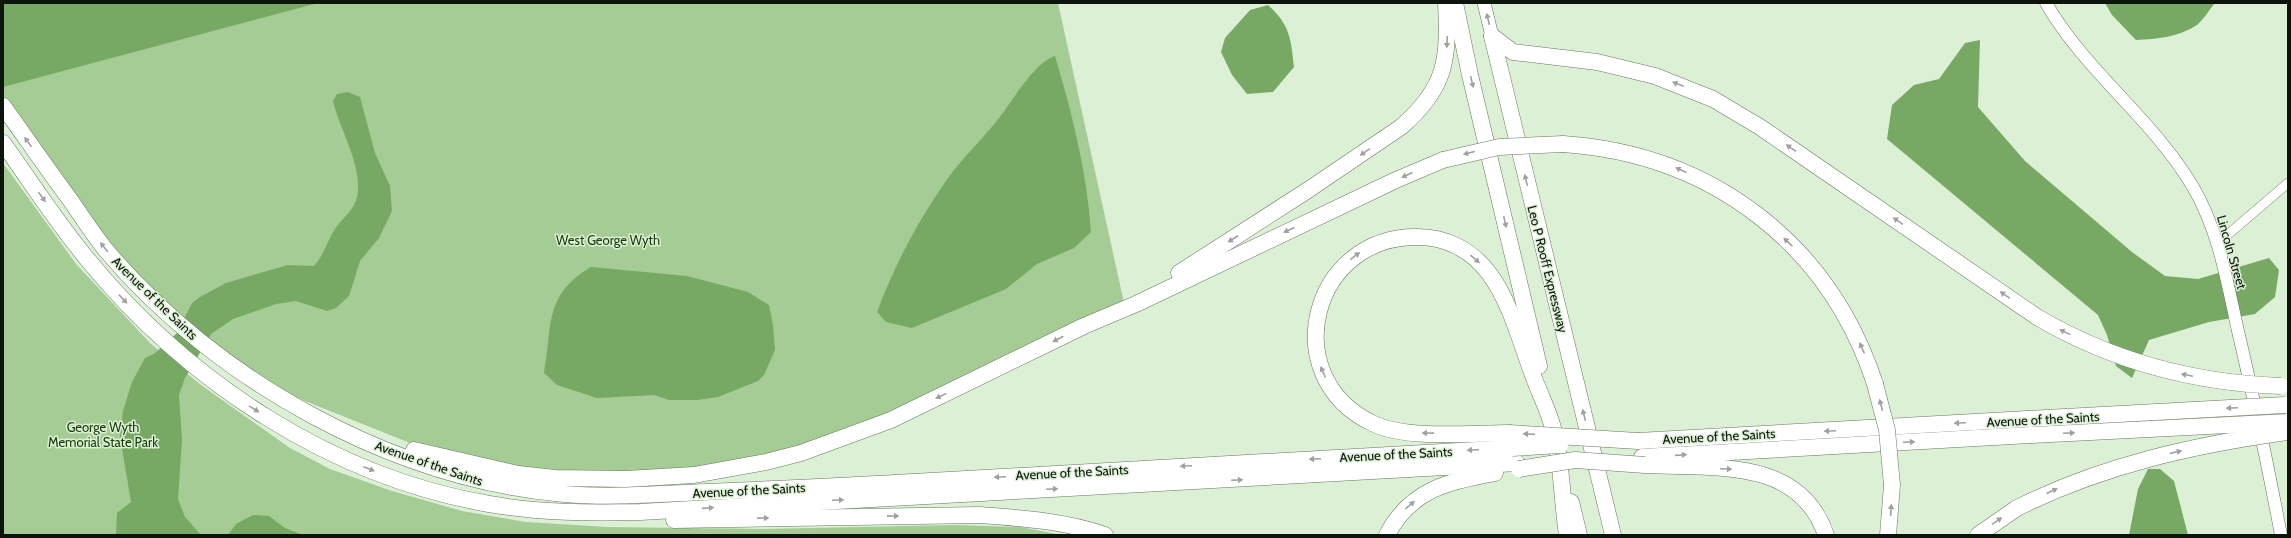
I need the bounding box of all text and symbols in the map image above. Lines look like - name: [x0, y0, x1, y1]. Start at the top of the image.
- one-way arrow: [1485, 13, 1491, 25]
- one-way arrow: [1444, 36, 1450, 49]
- one-way arrow: [1469, 76, 1475, 88]
- one-way arrow: [1672, 81, 1684, 87]
- one-way arrow: [24, 136, 32, 147]
- one-way arrow: [1786, 144, 1796, 152]
- one-way arrow: [1359, 148, 1370, 156]
- one-way arrow: [1463, 150, 1475, 156]
- one-way arrow: [1675, 167, 1686, 173]
- one-way arrow: [1402, 172, 1413, 178]
- one-way arrow: [1523, 174, 1529, 187]
- one-way arrow: [38, 192, 46, 203]
- street label: Leo P Rooff Expressway: [1524, 204, 1572, 335]
- street label: Lincoln Street: [2214, 213, 2250, 291]
- one-way arrow: [1502, 216, 1508, 229]
- one-way arrow: [1893, 217, 1903, 225]
- one-way arrow: [1284, 227, 1295, 233]
- park label: West George Wyth: [556, 232, 660, 248]
- one-way arrow: [1227, 236, 1239, 243]
- one-way arrow: [1783, 237, 1793, 246]
- one-way arrow: [100, 242, 109, 253]
- one-way arrow: [1350, 252, 1361, 260]
- street label: Avenue of the Saints: [109, 253, 202, 343]
- one-way arrow: [1470, 254, 1480, 263]
- one-way arrow: [2000, 291, 2010, 299]
- one-way arrow: [118, 294, 128, 304]
- one-way arrow: [2059, 329, 2070, 335]
- one-way arrow: [1052, 336, 1063, 342]
- one-way arrow: [1859, 342, 1865, 353]
- one-way arrow: [1320, 367, 1326, 378]
- one-way arrow: [2181, 372, 2193, 378]
- one-way arrow: [935, 393, 947, 399]
- one-way arrow: [1878, 398, 1884, 410]
- one-way arrow: [249, 405, 260, 412]
- one-way arrow: [2226, 405, 2238, 412]
- street label: Avenue of the Saints: [1986, 408, 2100, 430]
- one-way arrow: [1581, 409, 1587, 421]
- park label: George Wyth Memorial State Park: [48, 419, 158, 450]
- one-way arrow: [1953, 420, 1966, 426]
- street label: Avenue of the Saints: [1662, 425, 1776, 447]
- one-way arrow: [1824, 427, 1836, 434]
- one-way arrow: [1421, 430, 1434, 436]
- one-way arrow: [2063, 430, 2075, 437]
- one-way arrow: [1523, 431, 1535, 438]
- street label: Avenue of the Saints: [373, 437, 486, 489]
- one-way arrow: [1903, 438, 1915, 445]
- street label: Avenue of the Saints: [1339, 443, 1453, 465]
- one-way arrow: [1466, 447, 1479, 453]
- one-way arrow: [2170, 448, 2182, 454]
- one-way arrow: [1675, 451, 1687, 458]
- one-way arrow: [1309, 455, 1322, 462]
- street label: Avenue of the Saints: [1015, 461, 1129, 483]
- one-way arrow: [1179, 463, 1192, 469]
- one-way arrow: [1720, 465, 1732, 472]
- one-way arrow: [364, 467, 376, 473]
- one-way arrow: [994, 473, 1006, 480]
- one-way arrow: [1231, 476, 1243, 483]
- street label: Avenue of the Saints: [692, 479, 806, 501]
- one-way arrow: [1046, 486, 1058, 493]
- one-way arrow: [2047, 488, 2058, 494]
- one-way arrow: [832, 497, 845, 503]
- one-way arrow: [1405, 500, 1416, 509]
- one-way arrow: [702, 504, 714, 511]
- one-way arrow: [1887, 504, 1894, 516]
- one-way arrow: [887, 513, 900, 519]
- one-way arrow: [757, 515, 769, 522]
- one-way arrow: [1992, 517, 2003, 525]

